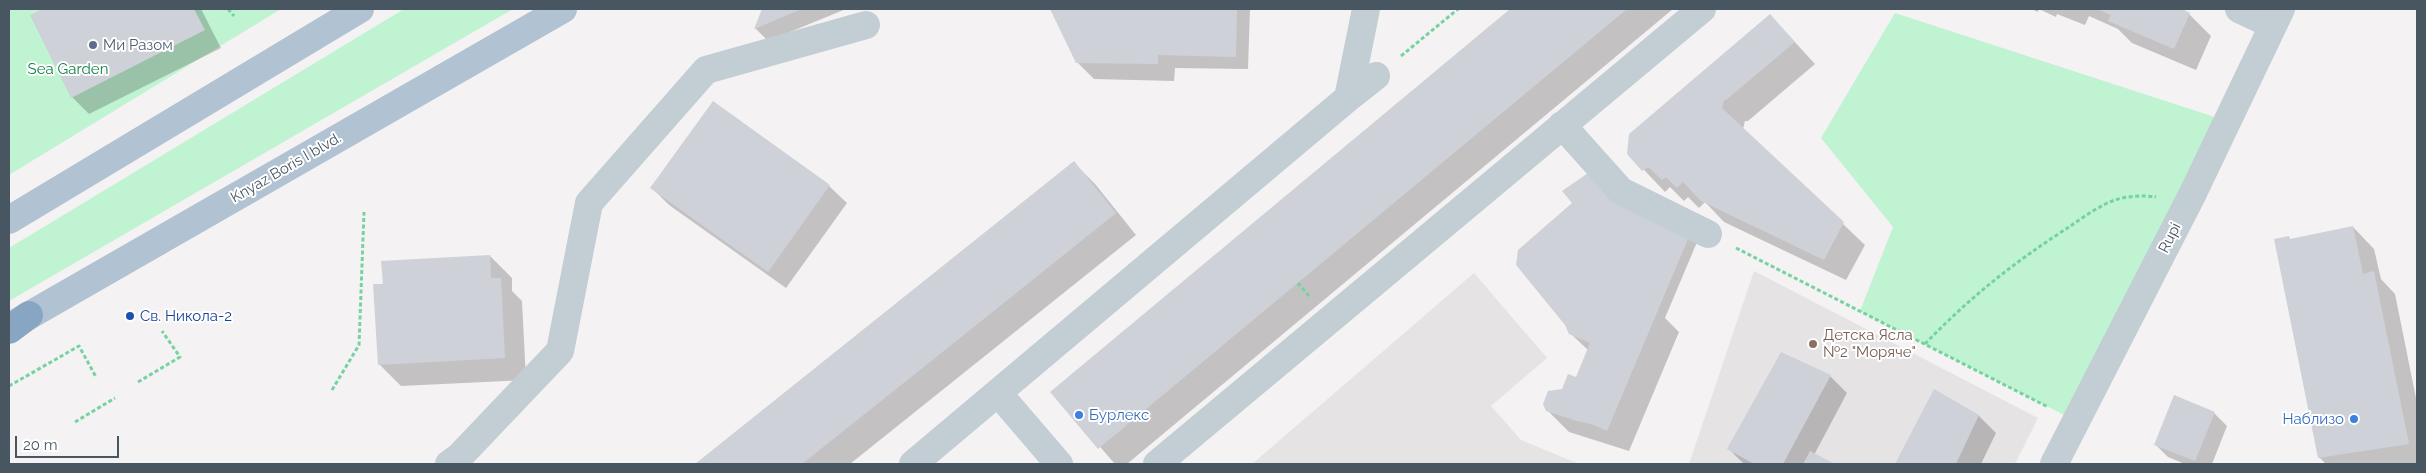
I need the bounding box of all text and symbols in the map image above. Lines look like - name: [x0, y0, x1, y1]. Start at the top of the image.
- place label: Ми Разом: [103, 36, 173, 54]
- marker: Ми Разом: [87, 39, 99, 51]
- park label: Sea Garden: [28, 60, 108, 78]
- street label: Knyaz Boris I blvd.: [228, 129, 344, 207]
- street label: Rupi: [2155, 220, 2185, 256]
- place label: Св. Никола-2: [140, 307, 232, 325]
- marker: Св. Никола-2: [124, 310, 136, 322]
- place label: Детска Ясла №2 "Моряче": [1823, 326, 1916, 361]
- marker: Детска Ясла №2 "Моряче": [1807, 338, 1819, 350]
- place label: Бурлекс: [1089, 406, 1149, 424]
- marker: Бурлекс: [1073, 409, 1085, 421]
- place label: Наблизо: [2282, 410, 2344, 428]
- marker: Наблизо: [2348, 413, 2360, 425]
- scale bar: [18, 426, 121, 458]
- text: 20 m: [23, 436, 58, 454]

